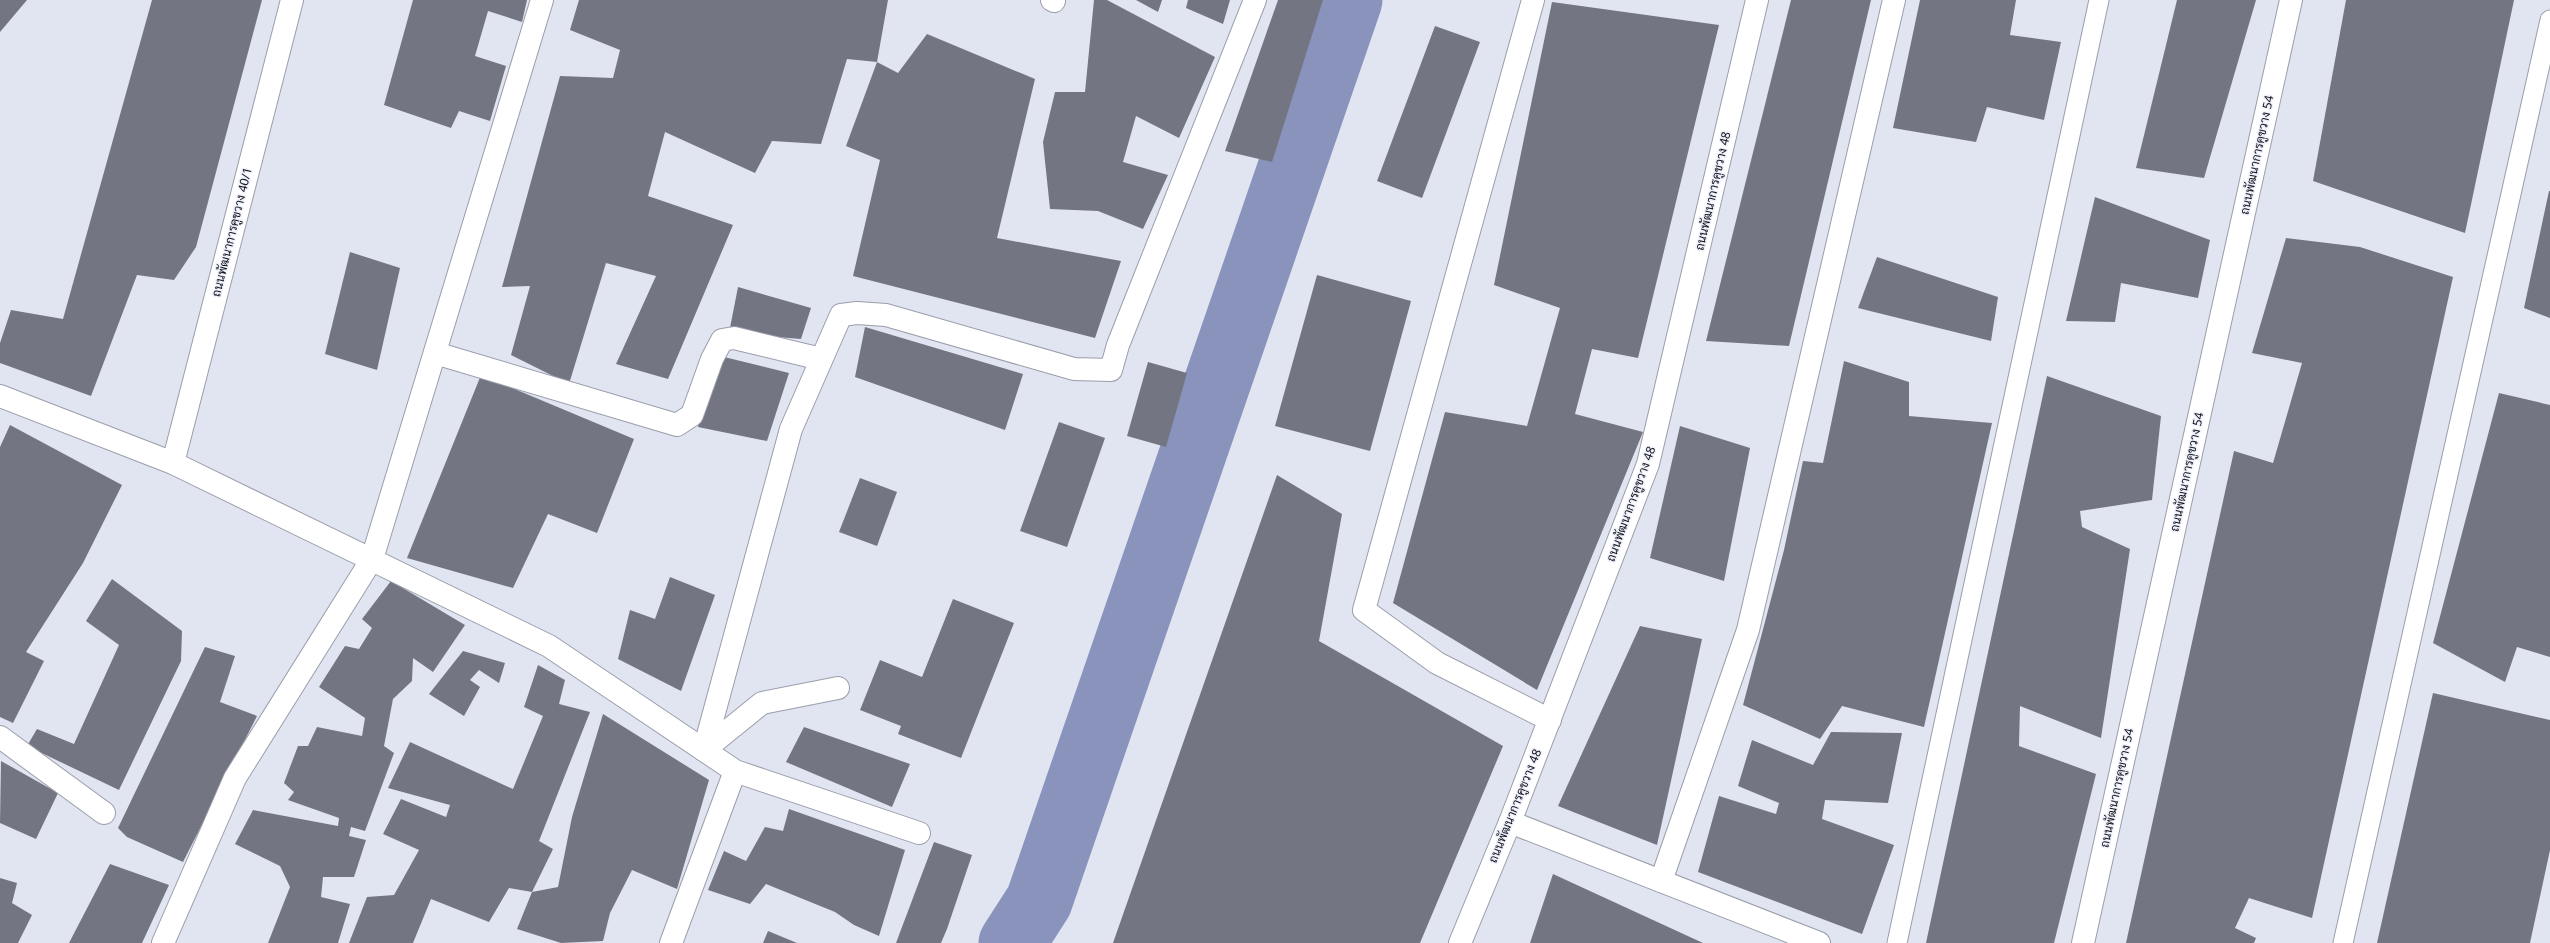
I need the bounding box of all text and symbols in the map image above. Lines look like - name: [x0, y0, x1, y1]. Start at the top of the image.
- street label: ถนนพัฒนาการคูขวาง 54: [2236, 94, 2277, 216]
- street label: ถนนพัฒนาการคูขวาง 48: [1691, 130, 1734, 252]
- street label: ถนนพัฒนาการคูขวาง 40/1: [207, 165, 256, 298]
- street label: ถนนพัฒนาการคูขวาง 54: [2166, 411, 2207, 533]
- street label: ถนนพัฒนาการคูขวาง 48: [1602, 444, 1659, 564]
- street label: ถนนพัฒนาการคูขวาง 54: [2096, 727, 2137, 849]
- street label: ถนนพัฒนาการคูขวาง 48: [1484, 746, 1545, 865]

